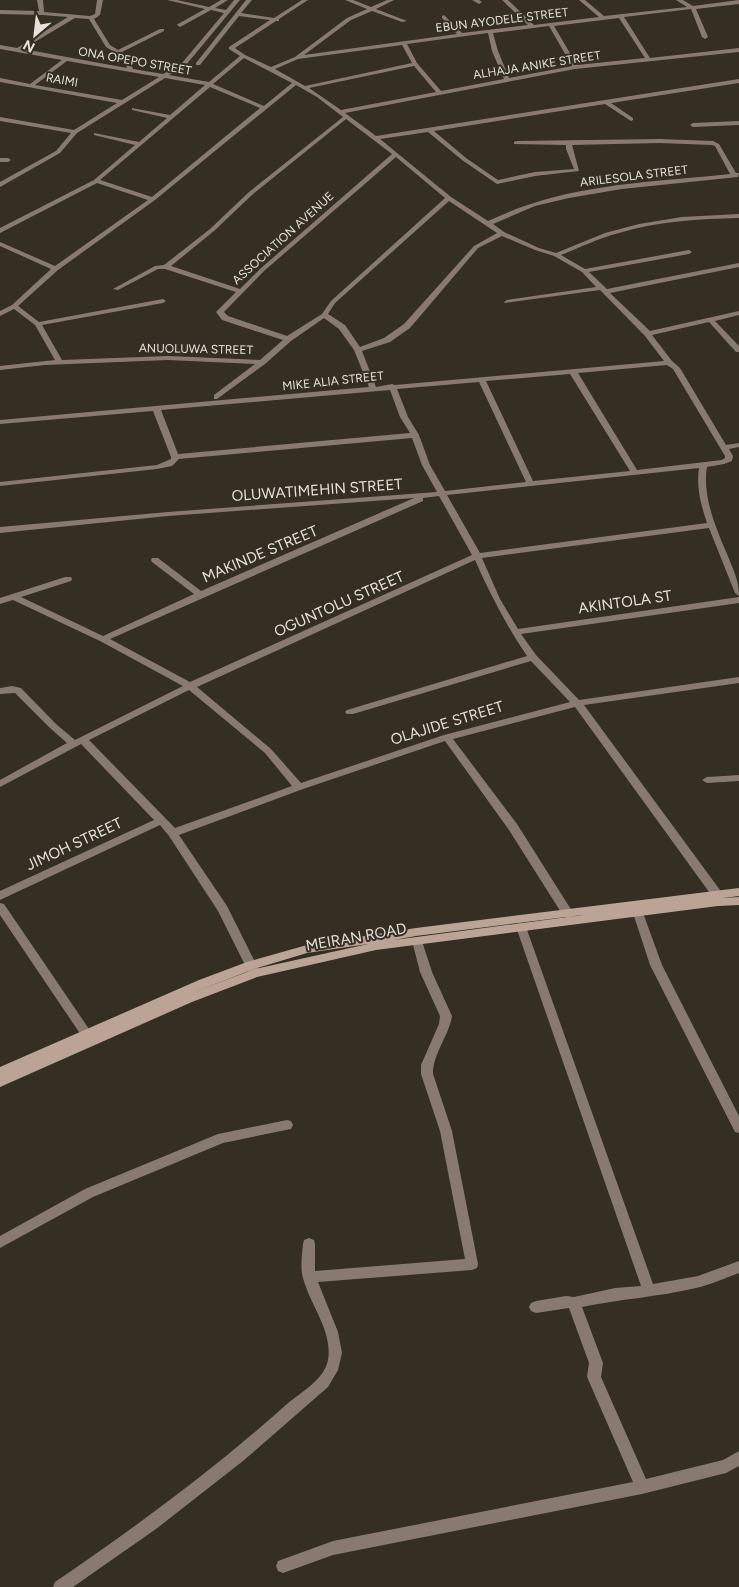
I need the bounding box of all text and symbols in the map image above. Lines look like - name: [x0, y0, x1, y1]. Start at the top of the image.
- street label: EBUN AYODELE STREET: [435, 5, 570, 35]
- north arrow: [10, 10, 60, 60]
- text: N: [20, 36, 38, 56]
- street label: ONA OPEPO STREET: [77, 44, 193, 78]
- street label: ALHAJA ANIKE STREET: [472, 48, 602, 82]
- street label: RAIMI: [45, 70, 79, 90]
- street label: ARILESOLA STREET: [579, 162, 689, 190]
- street label: ASSOCIATION AVENUE: [229, 189, 337, 287]
- street label: ANUOLUWA STREET: [139, 341, 254, 357]
- street label: MIKE ALIA STREET: [282, 369, 385, 393]
- street label: OLUWATIMEHIN STREET: [231, 475, 404, 505]
- street label: MAKINDE STREET: [200, 521, 321, 586]
- street label: OGUNTOLU STREET: [271, 567, 407, 641]
- street label: AKINTOLA ST: [577, 586, 674, 617]
- street label: OLAJIDE STREET: [388, 697, 506, 749]
- street label: JIMOH STREET: [23, 814, 126, 874]
- street label: MEIRAN ROAD: [304, 919, 408, 955]

